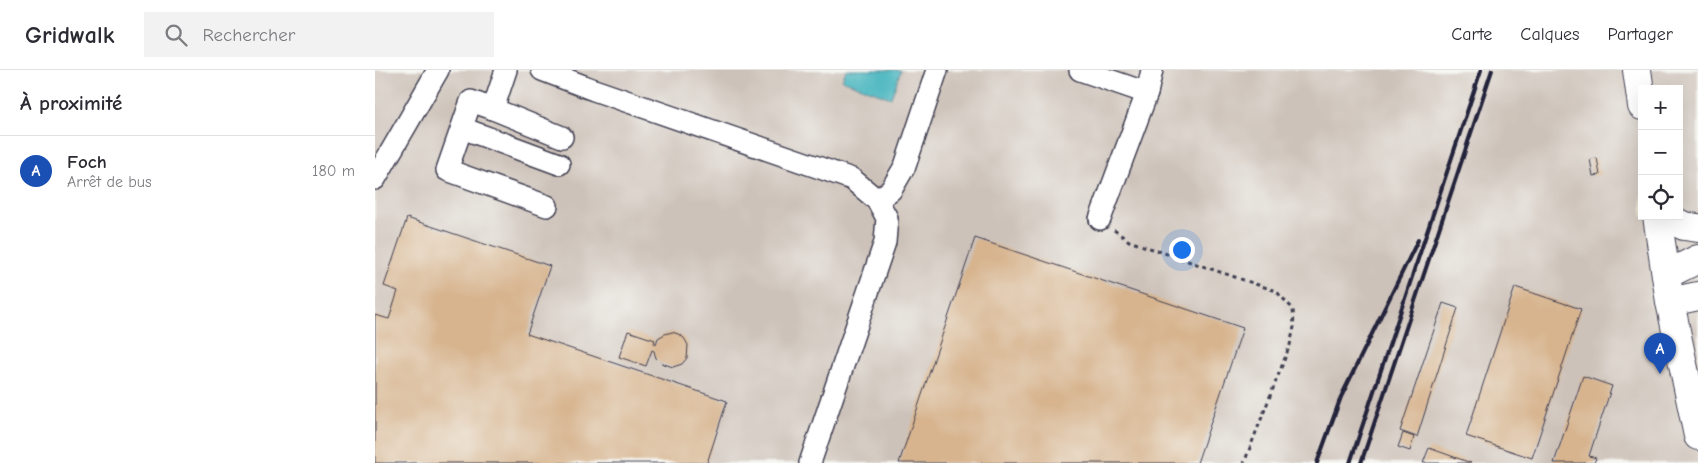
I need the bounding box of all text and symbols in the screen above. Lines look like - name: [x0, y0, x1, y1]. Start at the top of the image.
- search box: [144, 12, 494, 57]
- text: Gridwalk: [25, 21, 114, 49]
- icon: search: [162, 21, 190, 49]
- text: Rechercher: [202, 24, 295, 46]
- text: Carte: [1451, 24, 1492, 45]
- text: Calques: [1520, 24, 1580, 45]
- text: Partager: [1608, 24, 1673, 45]
- map controls: [1638, 85, 1683, 220]
- button: +: [1638, 85, 1683, 130]
- text: À proximité: [20, 91, 122, 115]
- button: −: [1638, 130, 1683, 175]
- text: Foch: [67, 151, 107, 173]
- text: A: [32, 162, 40, 180]
- text: 180 m: [312, 162, 355, 180]
- text: Arrêt de bus: [67, 173, 152, 191]
- button: locate: [1638, 175, 1683, 220]
- your location: [1169, 237, 1195, 263]
- pin: A: [1644, 333, 1676, 374]

